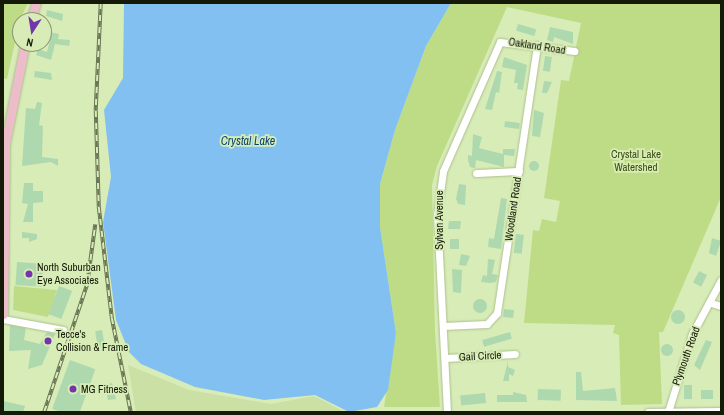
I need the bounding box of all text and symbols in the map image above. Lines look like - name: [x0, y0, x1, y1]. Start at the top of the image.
- north arrow: [12, 12, 52, 52]
- text: N: [25, 35, 34, 50]
- street label: Oakland Road: [507, 35, 567, 57]
- water label: Crystal Lake: [221, 135, 275, 149]
- park label: Crystal Lake Watershed: [611, 148, 661, 174]
- street label: Woodland Road: [502, 176, 524, 242]
- street label: Sylvan Avenue: [432, 190, 446, 250]
- place label: North Suburban Eye Associates: [37, 261, 101, 287]
- marker: North Suburban Eye Associates: [24, 269, 34, 279]
- street label: Plymouth Road: [669, 325, 703, 387]
- place label: Tecce's Collision & Frame: [56, 328, 128, 354]
- marker: Tecce's Collision & Frame: [43, 336, 53, 346]
- street label: Gail Circle: [458, 348, 502, 364]
- place label: MG Fitness: [81, 382, 128, 396]
- marker: MG Fitness: [68, 384, 78, 394]

